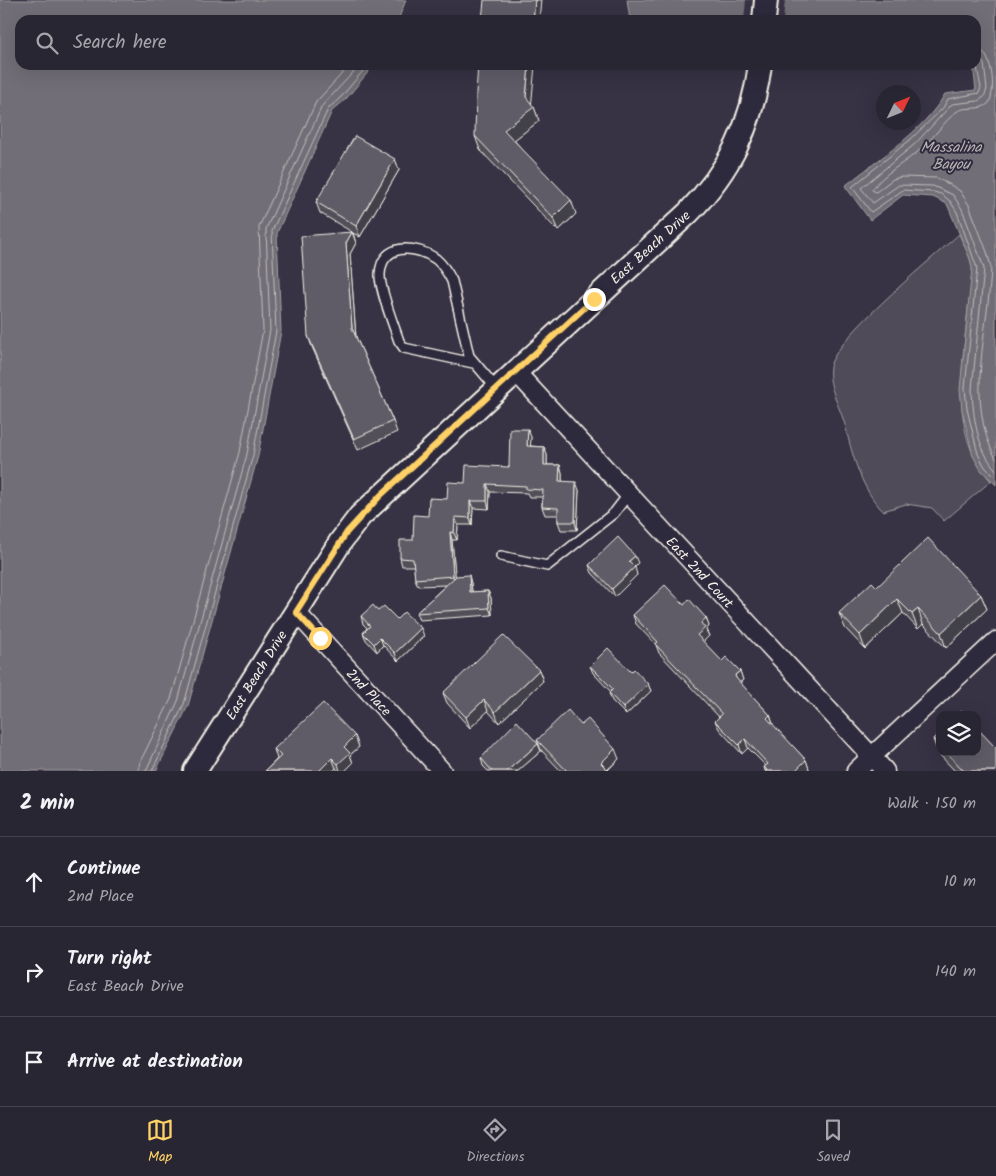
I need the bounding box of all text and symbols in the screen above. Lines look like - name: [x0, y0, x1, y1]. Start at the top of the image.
- search box: [15, 15, 981, 70]
- text: Search here: [73, 28, 167, 58]
- icon: search: [33, 29, 61, 57]
- north arrow: [876, 85, 921, 130]
- water label: Massalina Bayou: [921, 136, 982, 177]
- street label: East Beach Drive: [605, 205, 696, 290]
- route end: [583, 288, 606, 311]
- street label: East 2nd Court: [660, 532, 739, 614]
- street label: East Beach Drive: [220, 626, 294, 725]
- route start: [309, 627, 332, 650]
- street label: 2nd Place: [340, 664, 397, 722]
- map controls: [936, 711, 981, 756]
- button: layers: [936, 711, 981, 756]
- text: 2 min: [20, 787, 75, 820]
- text: Walk · 150 m: [887, 791, 976, 816]
- text: Continue: [67, 854, 140, 884]
- icon: ahead: [20, 868, 48, 896]
- text: 10 m: [944, 869, 976, 894]
- text: 2nd Place: [67, 884, 134, 909]
- text: Turn right: [67, 944, 152, 974]
- icon: right: [20, 958, 48, 986]
- text: 140 m: [935, 959, 976, 984]
- text: East Beach Drive: [67, 974, 184, 999]
- text: Arrive at destination: [67, 1047, 243, 1077]
- icon: arrive: [20, 1048, 48, 1076]
- tab: Map: [146, 1116, 174, 1168]
- tab: Directions: [466, 1116, 524, 1168]
- tab: Saved: [817, 1116, 850, 1168]

